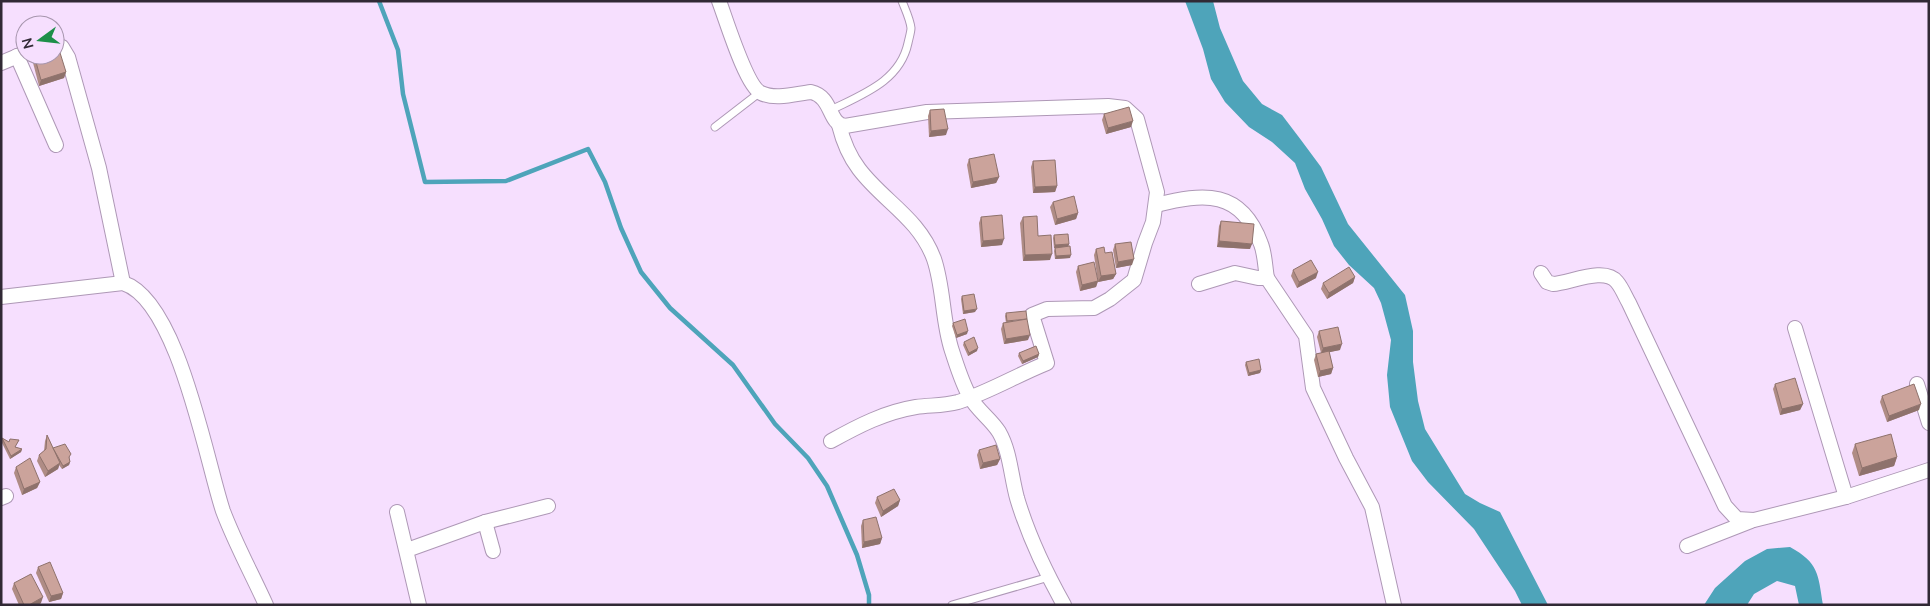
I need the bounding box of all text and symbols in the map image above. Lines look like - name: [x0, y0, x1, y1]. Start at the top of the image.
- north arrow: [15, 15, 65, 65]
- text: N: [17, 36, 38, 51]

